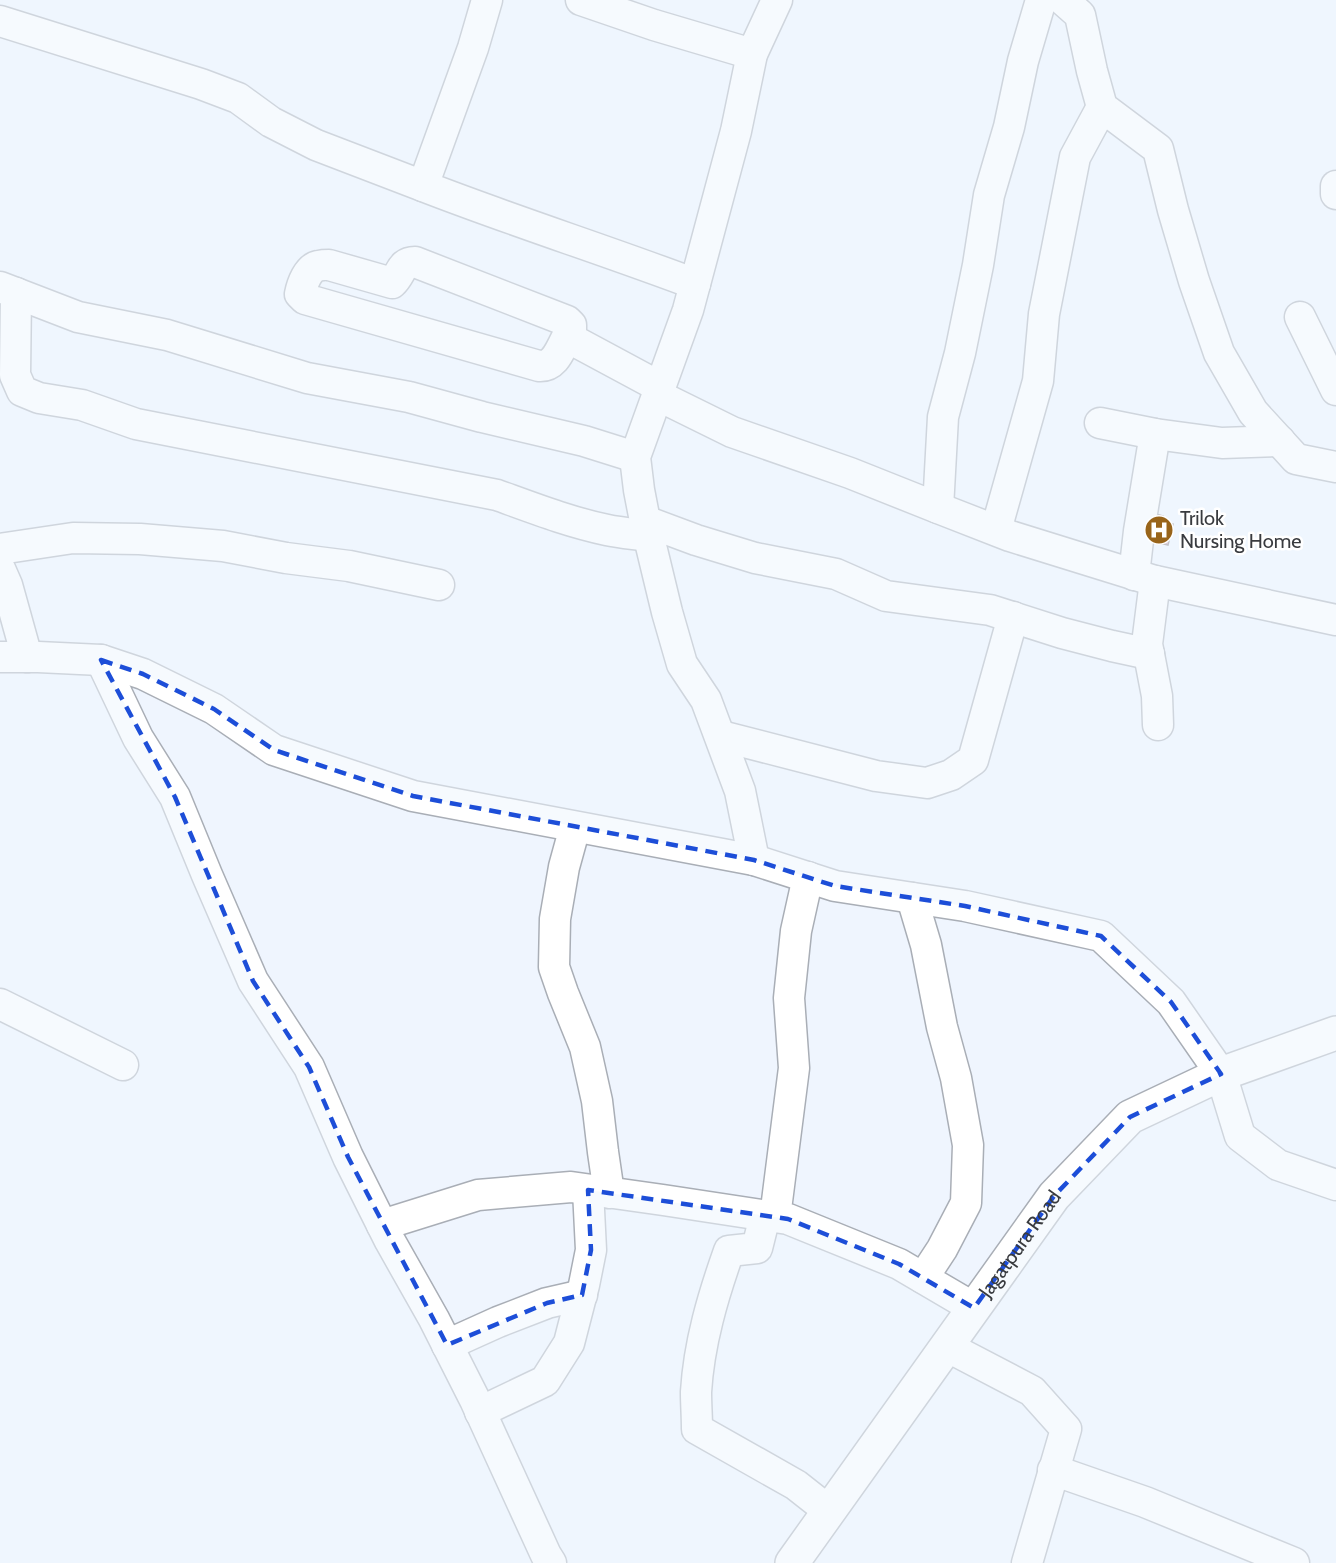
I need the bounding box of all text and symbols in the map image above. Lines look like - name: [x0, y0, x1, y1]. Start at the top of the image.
- place label: Trilok Nursing Home: [1180, 506, 1301, 553]
- hospital icon: Trilok Nursing Home: [1143, 514, 1175, 546]
- street label: Jagatpura Road: [973, 1186, 1066, 1303]

